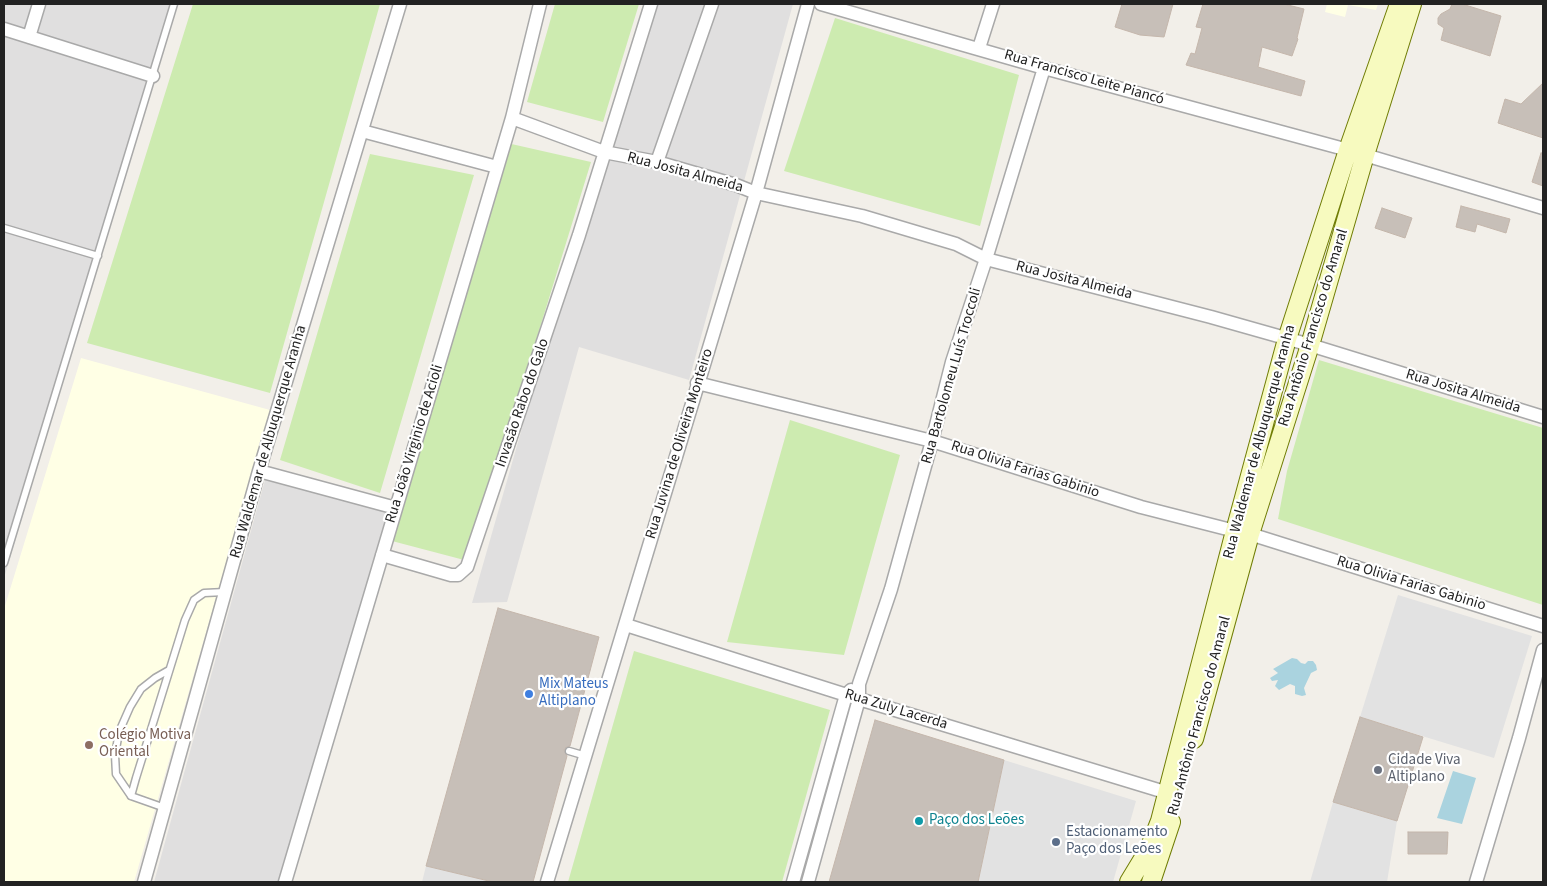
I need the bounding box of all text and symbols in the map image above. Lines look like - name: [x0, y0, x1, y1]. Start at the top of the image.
- street label: Rua Francisco Leite Piancó: [1002, 47, 1166, 109]
- street label: Rua Josita Almeida: [625, 149, 745, 197]
- street label: Rua Antônio Francisco do Amaral: [1275, 227, 1353, 429]
- street label: Rua Josita Almeida: [1014, 258, 1134, 304]
- street label: Rua Bartolomeu Luís Troccoli: [918, 286, 986, 466]
- street label: Rua Waldemar de Albuquerque Aranha: [227, 323, 311, 561]
- street label: Rua Waldemar de Albuquerque Aranha: [1220, 323, 1300, 561]
- street label: Invasão Rabo do Galo: [493, 336, 553, 470]
- street label: Rua Juvina de Oliveira Monteiro: [642, 347, 718, 541]
- street label: Rua João Virginio de Acioli: [382, 363, 448, 525]
- street label: Rua Josita Almeida: [1403, 366, 1523, 418]
- street label: Rua Olivia Farias Gabinio: [949, 437, 1101, 503]
- street label: Rua Olivia Farias Gabinio: [1334, 553, 1488, 615]
- street label: Rua Antônio Francisco do Amaral: [1165, 614, 1235, 818]
- place label: Mix Mateus Altiplano: [539, 676, 608, 711]
- street label: Rua Zuly Lacerda: [842, 686, 950, 734]
- marker: Mix Mateus Altiplano: [523, 688, 535, 700]
- place label: Colégio Motiva Oriental: [99, 727, 191, 762]
- marker: Colégio Motiva Oriental: [83, 739, 95, 751]
- place label: Cidade Viva Altiplano: [1388, 752, 1461, 787]
- marker: Cidade Viva Altiplano: [1372, 764, 1384, 776]
- place label: Paço dos Leões: [929, 812, 1024, 830]
- marker: Paço dos Leões: [913, 815, 925, 827]
- place label: Estacionamento Paço dos Leões: [1066, 824, 1168, 859]
- marker: Estacionamento Paço dos Leões: [1050, 836, 1062, 848]

